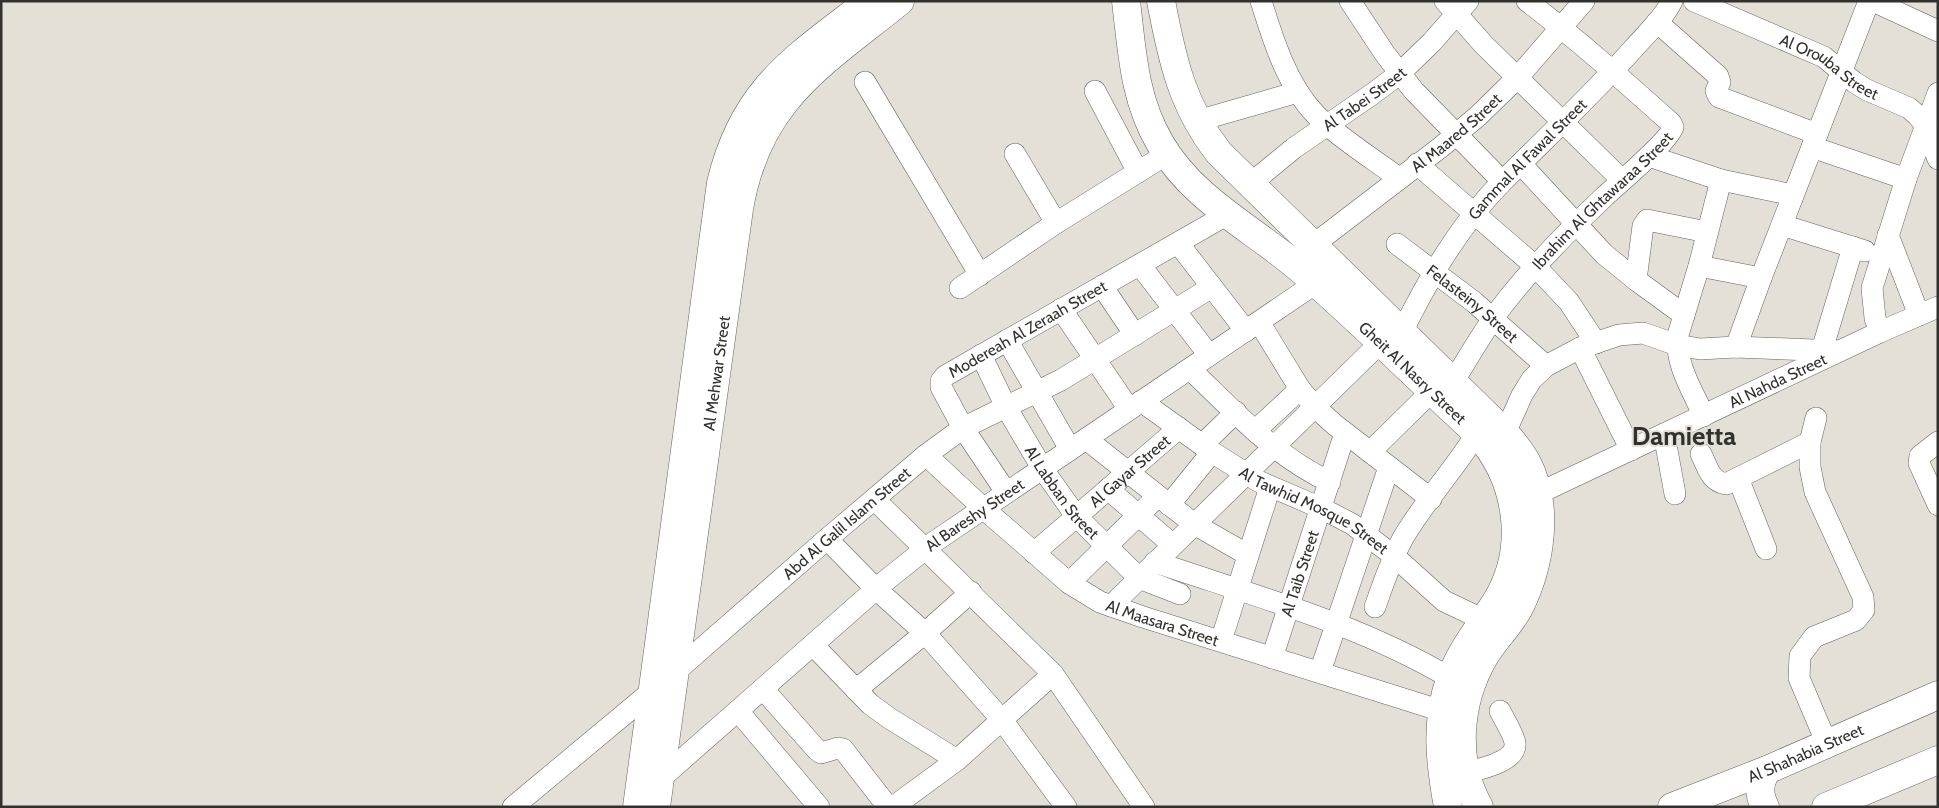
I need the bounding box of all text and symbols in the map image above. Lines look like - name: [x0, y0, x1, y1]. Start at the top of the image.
- street label: Al Orouba Street: [1777, 30, 1882, 104]
- street label: Al Tabei Street: [1319, 63, 1410, 135]
- street label: Al Maared Street: [1407, 89, 1506, 176]
- street label: Gammal Al Fawal Street: [1464, 94, 1591, 223]
- street label: Ibrahim Al Ghtawaraa Street: [1528, 128, 1677, 273]
- street label: Felasteiny Street: [1423, 260, 1523, 347]
- street label: Modereah Al Zeraah Street: [945, 276, 1110, 382]
- street label: Al Mehwar Street: [699, 314, 734, 432]
- street label: Gheit Al Nasry Street: [1355, 317, 1471, 428]
- street label: Al Nahda Street: [1726, 349, 1830, 412]
- district label: Damietta: [1632, 420, 1736, 452]
- street label: Al Gayar Street: [1085, 430, 1174, 511]
- street label: Al Labban Street: [1021, 442, 1104, 543]
- street label: Al Tawhid Mosque Street: [1236, 462, 1393, 558]
- street label: Abd Al Galil Islam Street: [779, 463, 915, 583]
- street label: Al Bareshy Street: [921, 474, 1028, 555]
- street label: Al Taib Street: [1277, 527, 1322, 619]
- street label: Al Maasara Street: [1104, 595, 1222, 650]
- street label: Al Shahabia Street: [1745, 719, 1867, 786]

